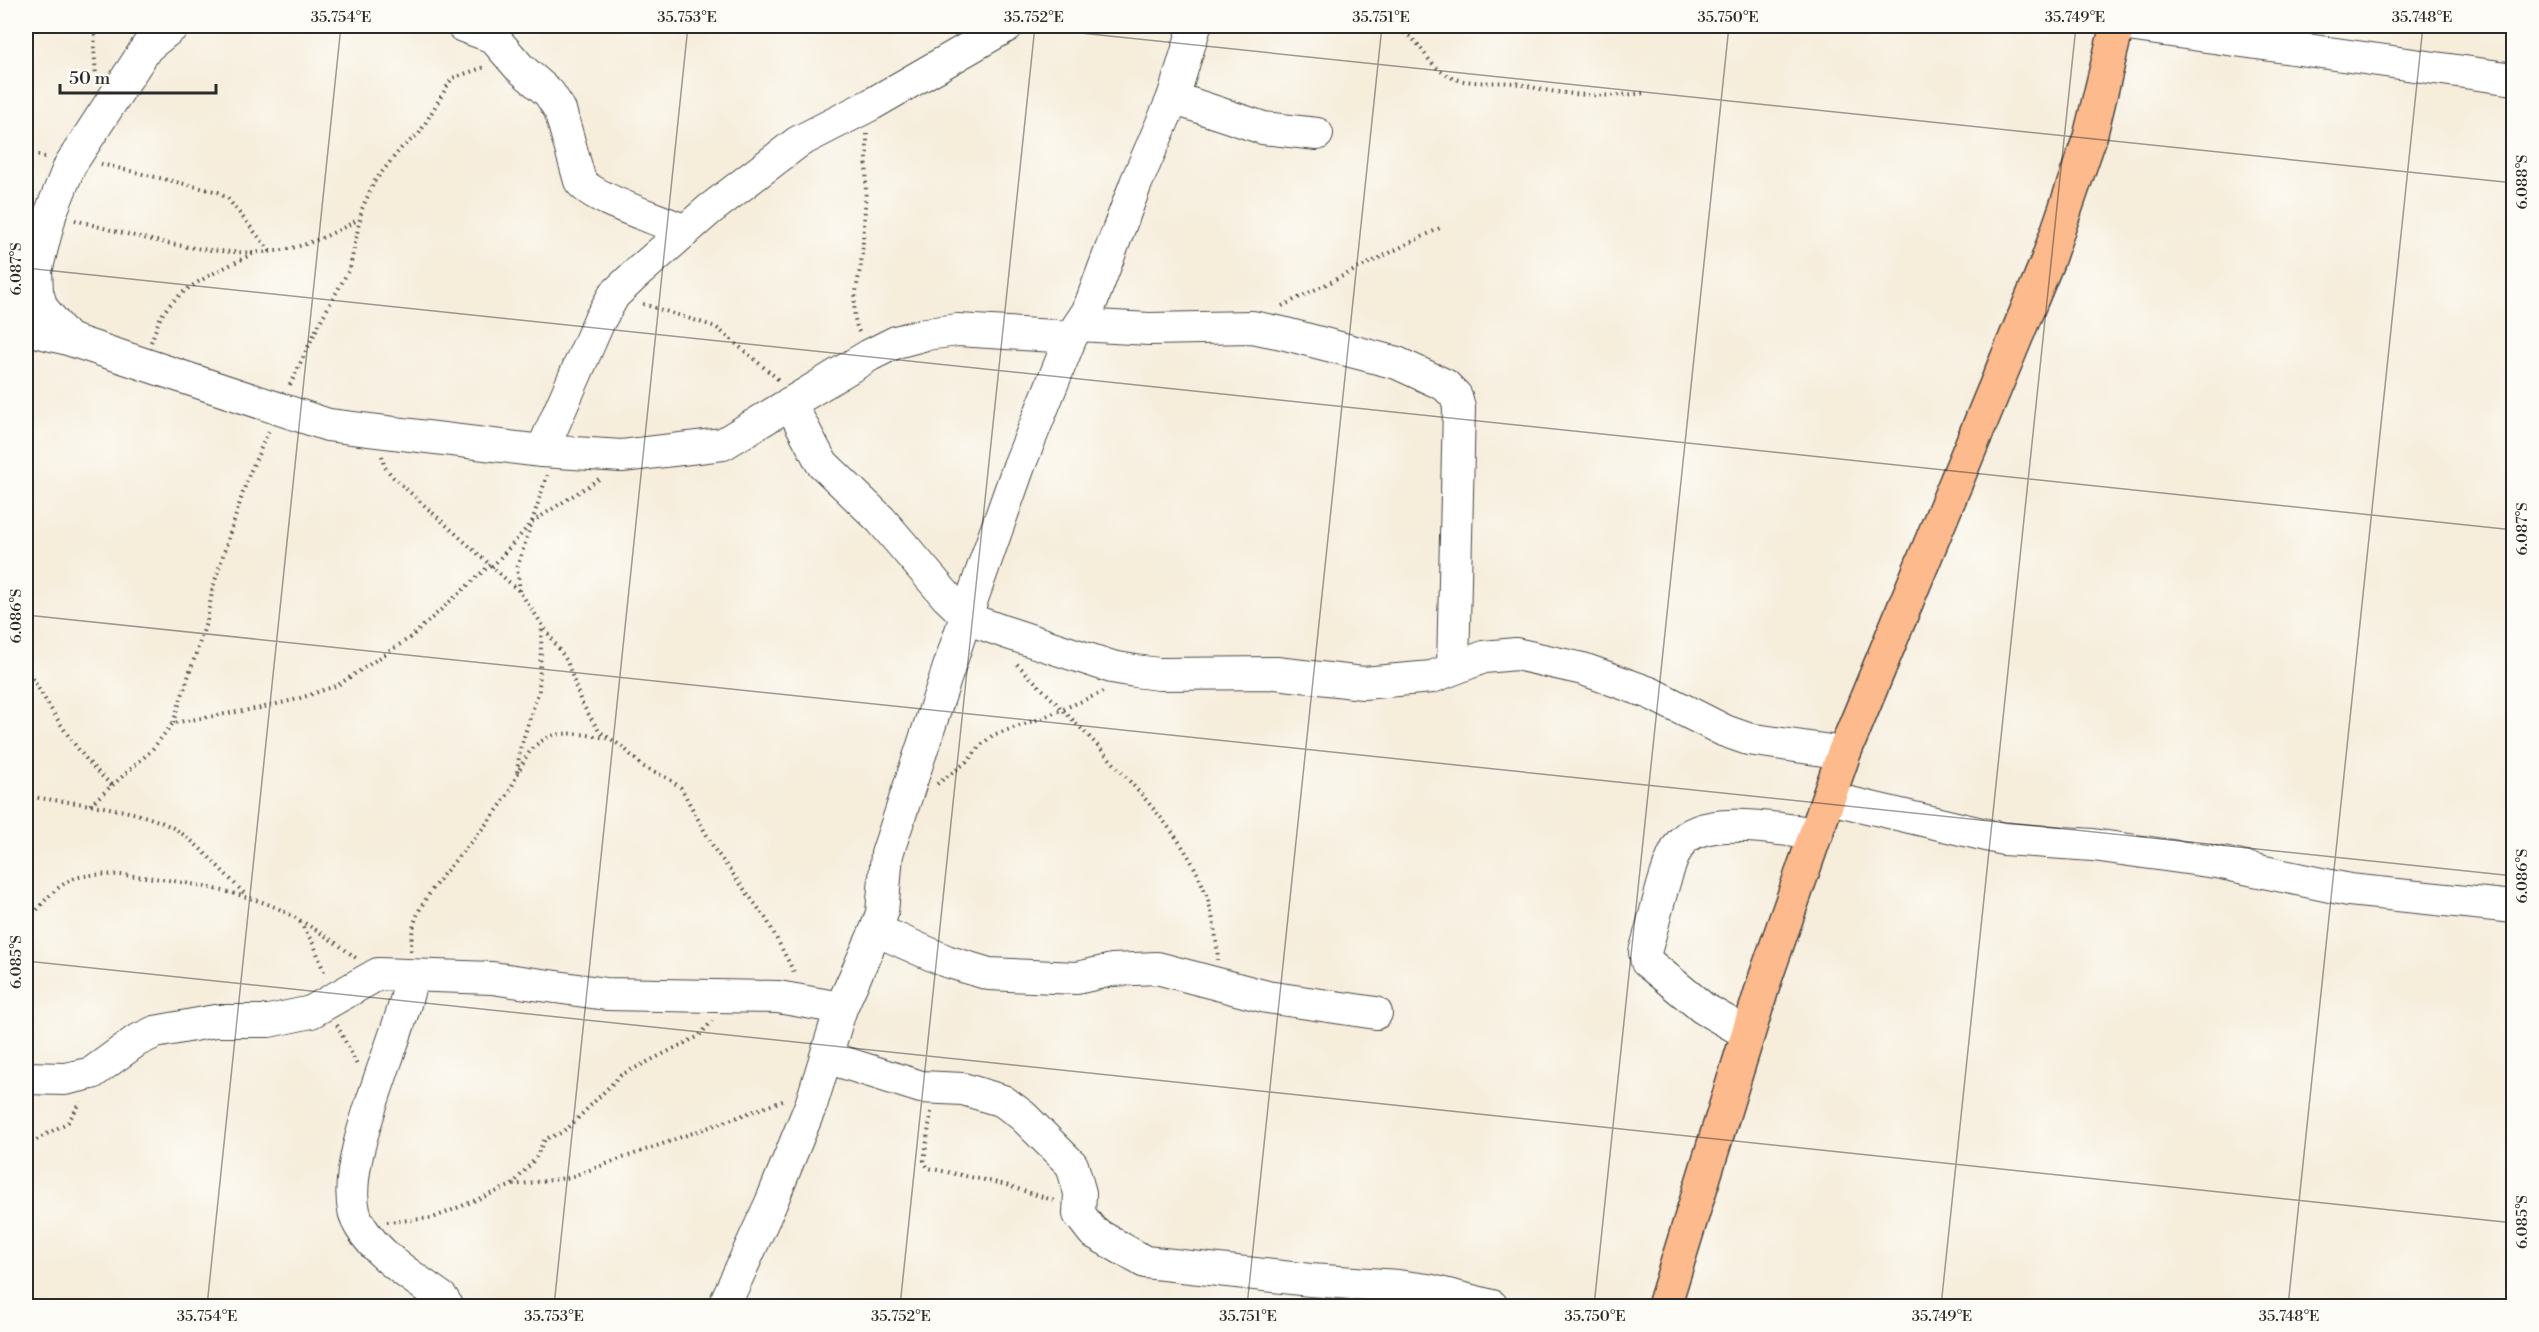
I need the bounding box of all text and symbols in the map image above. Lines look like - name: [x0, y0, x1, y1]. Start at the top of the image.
- text: 35.754°E: [311, 8, 371, 27]
- text: 35.753°E: [657, 8, 717, 27]
- text: 35.752°E: [1004, 8, 1064, 27]
- text: 35.751°E: [1352, 8, 1410, 27]
- text: 35.750°E: [1697, 8, 1759, 27]
- text: 35.749°E: [2045, 8, 2105, 27]
- text: 35.748°E: [2392, 8, 2452, 27]
- scale bar: [60, 57, 216, 95]
- text: 50 m: [69, 67, 111, 90]
- text: 6.088°S: [2513, 155, 2532, 209]
- text: 6.087°S: [7, 242, 26, 296]
- text: 6.087°S: [2513, 502, 2532, 556]
- text: 6.086°S: [7, 589, 26, 643]
- text: 6.086°S: [2513, 849, 2532, 903]
- text: 6.085°S: [7, 935, 26, 989]
- text: 6.085°S: [2513, 1195, 2532, 1249]
- text: 35.754°E: [177, 1307, 237, 1326]
- text: 35.753°E: [524, 1307, 584, 1326]
- text: 35.752°E: [871, 1307, 931, 1326]
- text: 35.751°E: [1219, 1307, 1277, 1326]
- text: 35.750°E: [1564, 1307, 1626, 1326]
- text: 35.749°E: [1912, 1307, 1972, 1326]
- text: 35.748°E: [2259, 1307, 2319, 1326]

